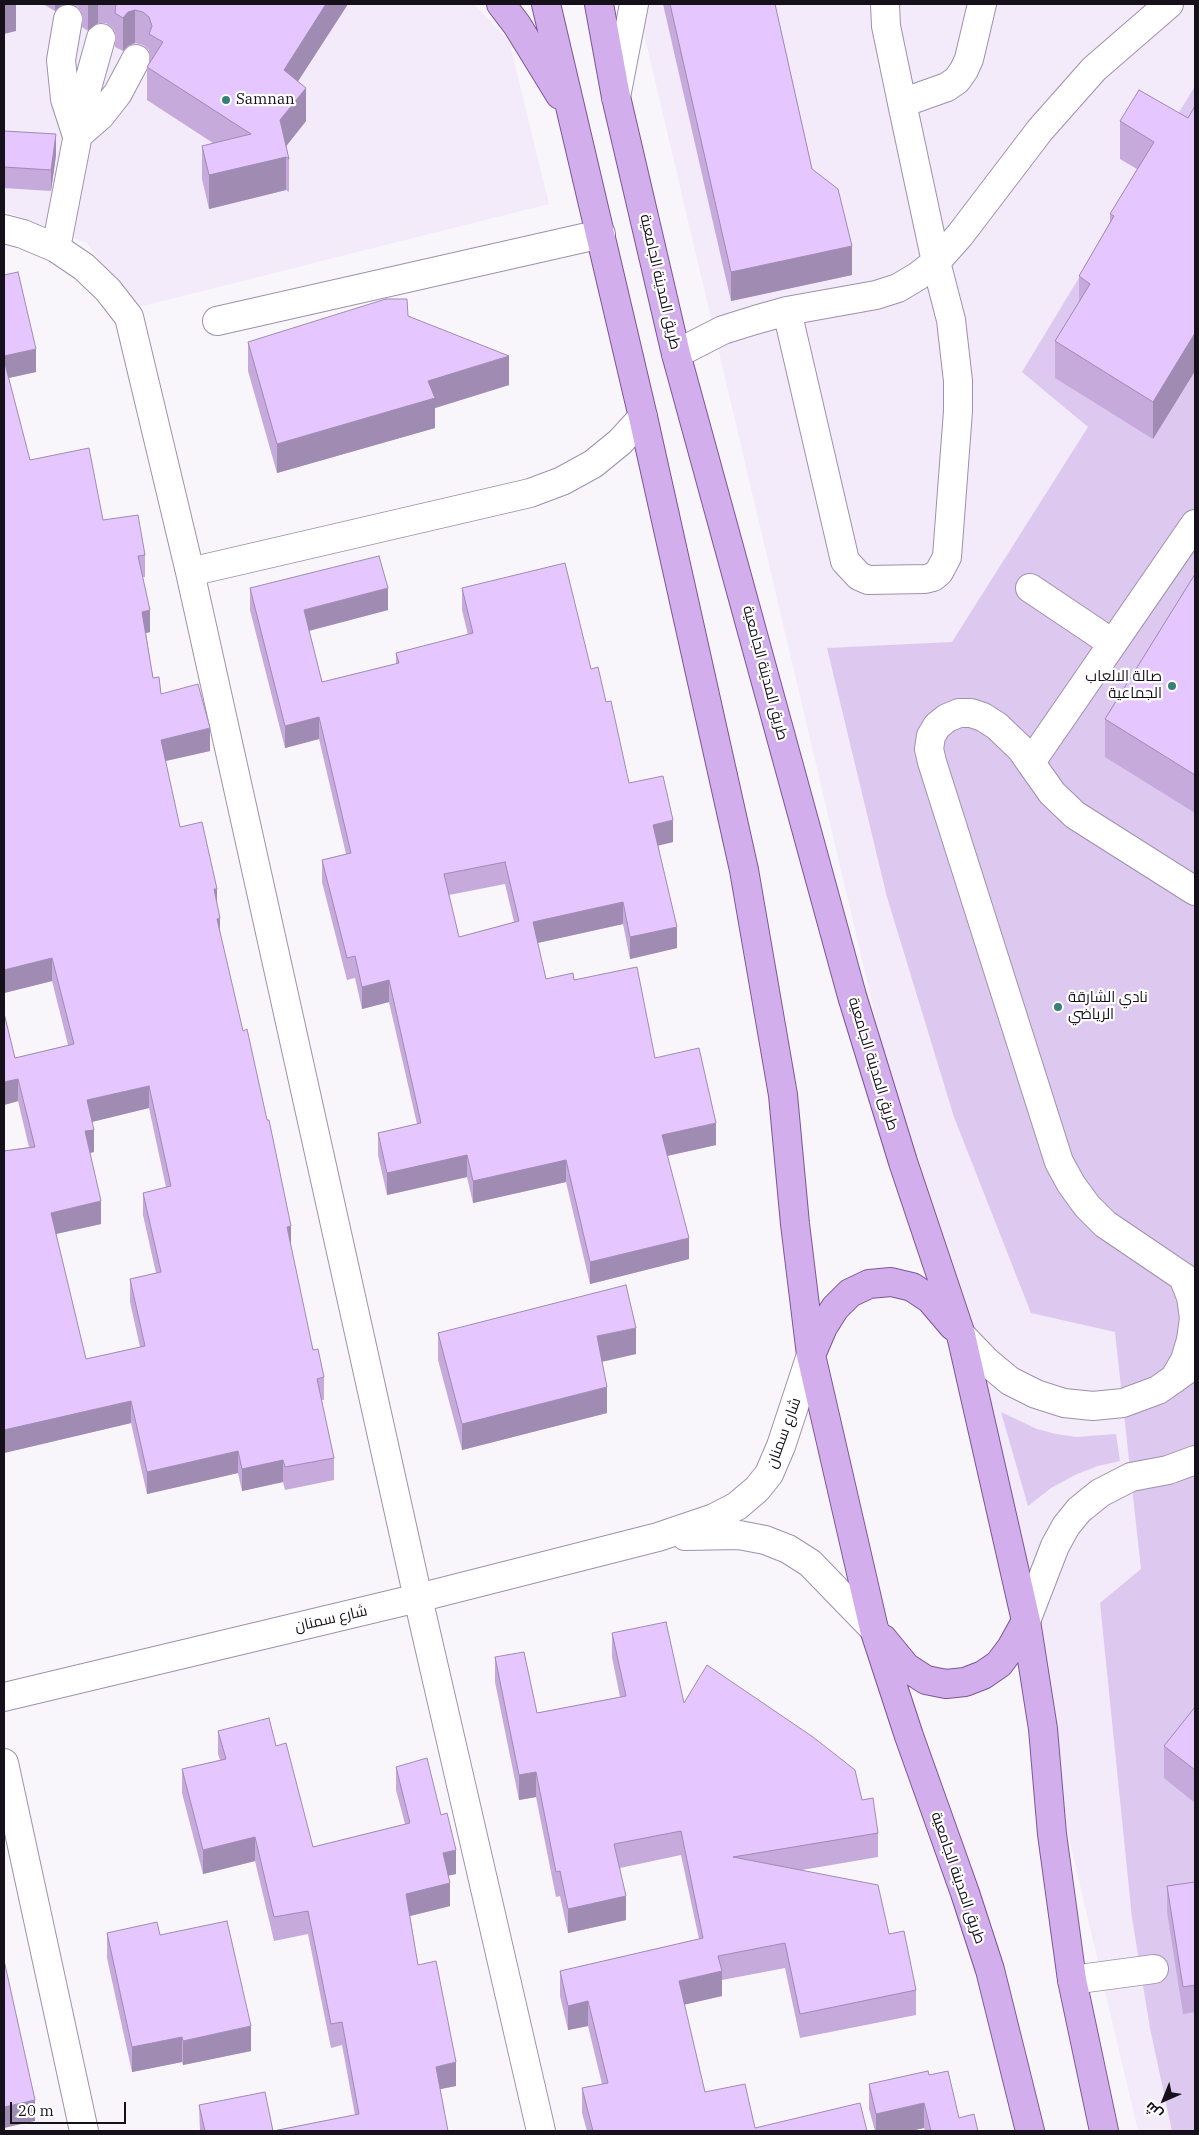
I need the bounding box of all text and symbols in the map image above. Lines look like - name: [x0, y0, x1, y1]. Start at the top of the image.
- place label: Samnan: [236, 91, 295, 109]
- marker: Samnan: [220, 94, 232, 106]
- street label: طريق المدينة الجامعية: [636, 212, 684, 352]
- street label: طريق المدينة الجامعية: [738, 604, 792, 742]
- place label: صالة الالعاب الجماعية: [1085, 668, 1162, 703]
- marker: صالة الالعاب الجماعية: [1166, 680, 1178, 692]
- place label: نادي الشارقة الرياضي: [1068, 989, 1148, 1024]
- street label: طريق المدينة الجامعية: [844, 995, 902, 1133]
- marker: نادي الشارقة الرياضي: [1052, 1001, 1064, 1013]
- street label: شارع سمنان: [763, 1395, 805, 1471]
- street label: شارع سمنان: [293, 1602, 369, 1636]
- street label: طريق المدينة الجامعية: [927, 1810, 989, 1946]
- north arrow: [1139, 2075, 1189, 2125]
- scale bar: [12, 2092, 129, 2124]
- text: ش: [1141, 2098, 1166, 2124]
- text: 20 m: [18, 2101, 54, 2120]

